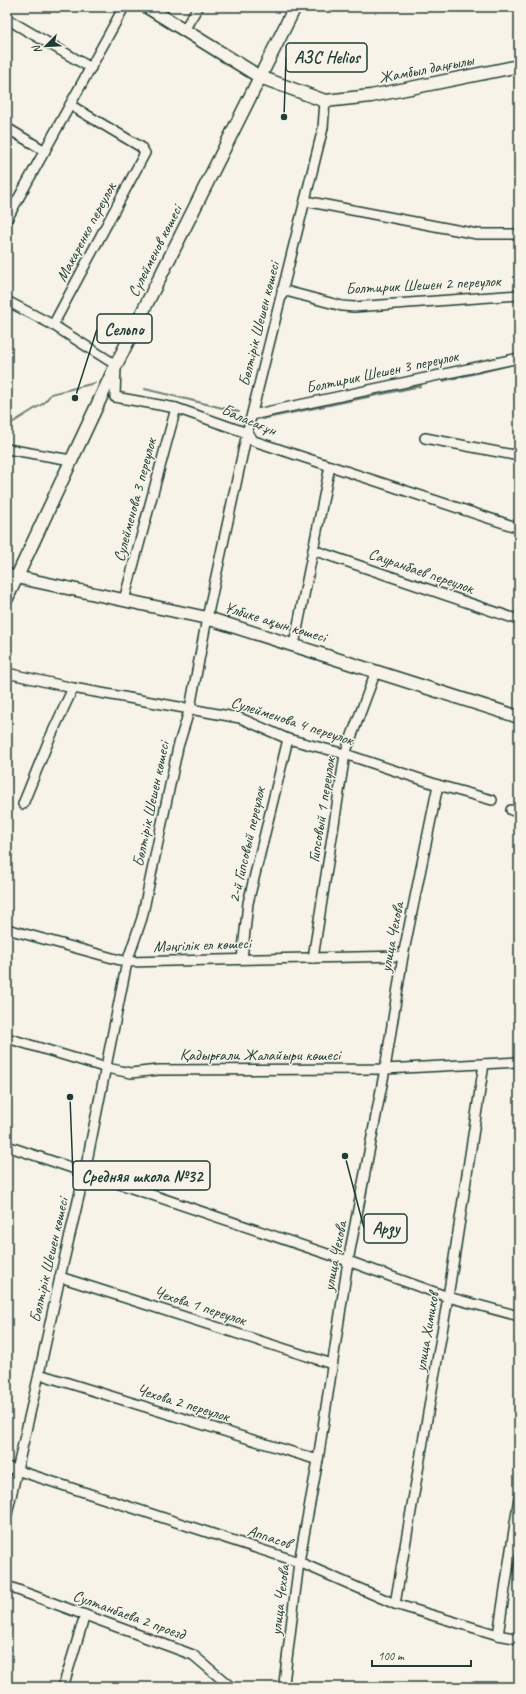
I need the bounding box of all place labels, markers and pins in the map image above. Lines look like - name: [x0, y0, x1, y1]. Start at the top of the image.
- callout: АЗС Helios: [286, 43, 367, 72]
- callout: Сельпо: [97, 314, 152, 343]
- callout: Средняя школа №32: [73, 1161, 210, 1190]
- callout: Арзу: [364, 1214, 407, 1243]

